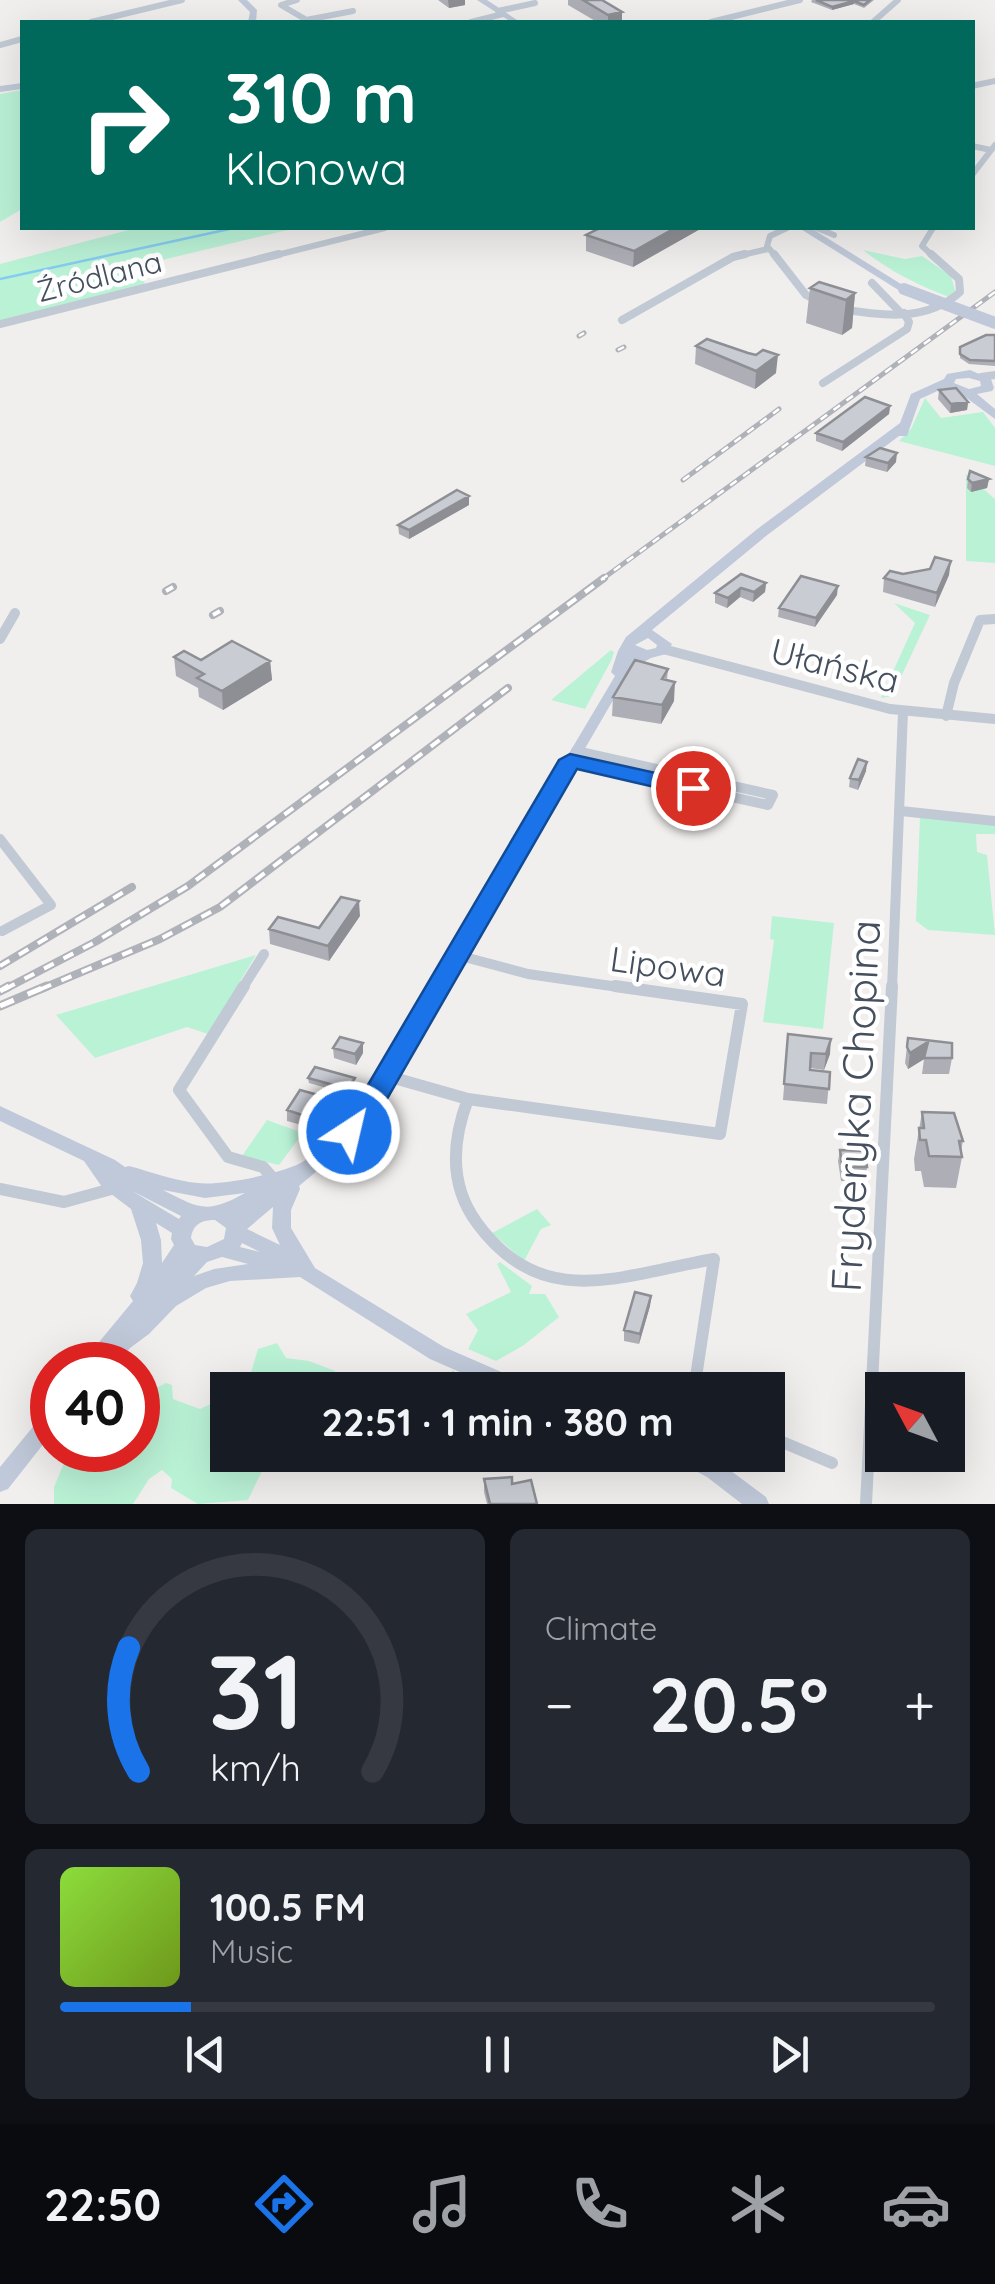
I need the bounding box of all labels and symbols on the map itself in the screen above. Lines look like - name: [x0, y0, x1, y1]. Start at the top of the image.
- street label: Źródlana: [32, 242, 166, 310]
- street label: Ułańska: [766, 628, 904, 702]
- pin: [651, 746, 736, 831]
- street label: Fryderyka Chopina: [819, 919, 891, 1293]
- street label: Lipowa: [607, 936, 729, 996]
- position arrow: [297, 1080, 401, 1184]
- speed limit sign: 40: [30, 1342, 160, 1472]
- north arrow: [865, 1372, 965, 1472]

